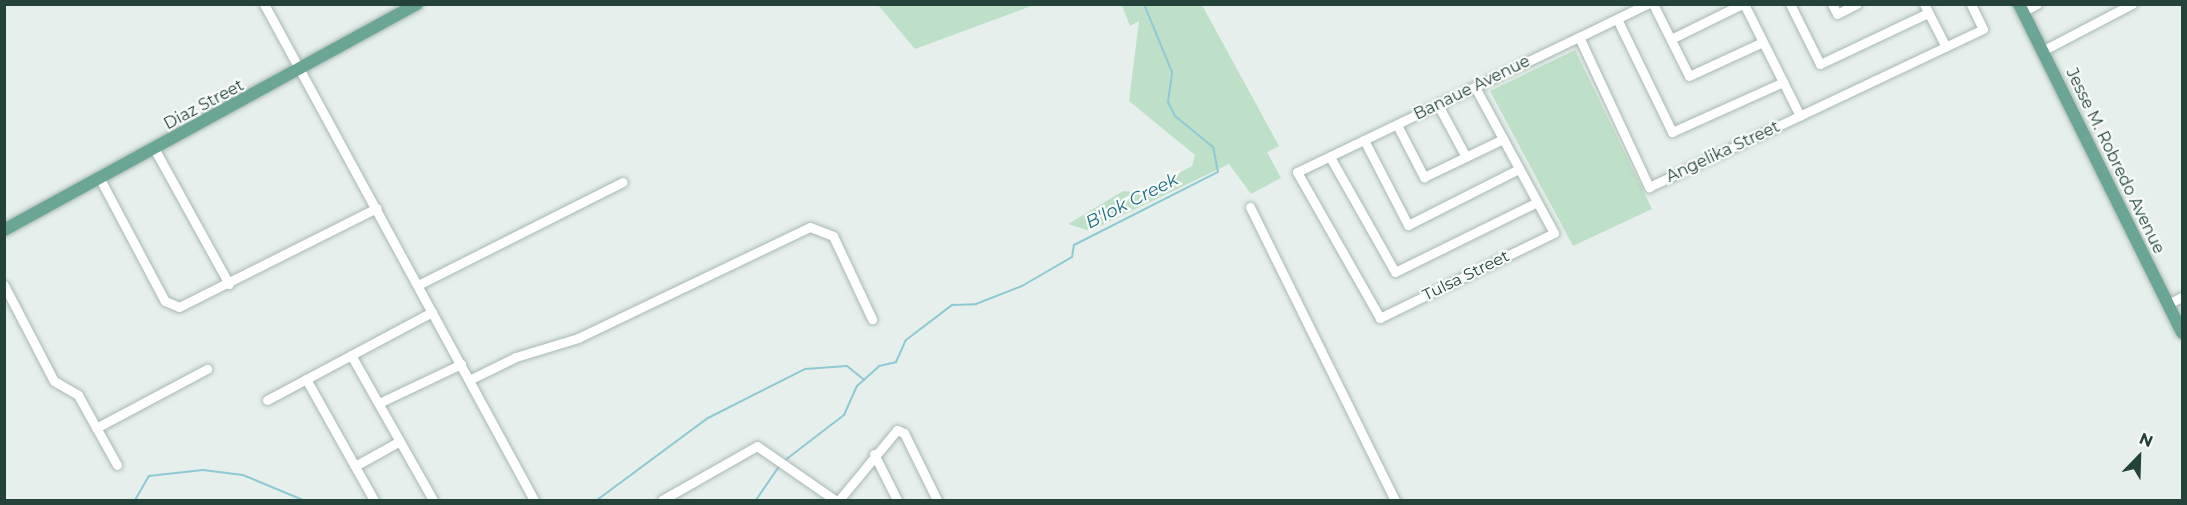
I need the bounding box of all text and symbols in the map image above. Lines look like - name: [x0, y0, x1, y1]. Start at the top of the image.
- street label: Banaue Avenue: [1411, 52, 1533, 124]
- street label: Jesse M. Robredo Avenue: [2062, 65, 2168, 257]
- street label: Diaz Street: [161, 76, 247, 134]
- street label: Angelika Street: [1663, 117, 1783, 187]
- water label: B'lok Creek: [1082, 168, 1182, 234]
- street label: Tulsa Street: [1420, 247, 1512, 305]
- north arrow: [2109, 427, 2169, 487]
- text: N: [2137, 429, 2156, 451]

